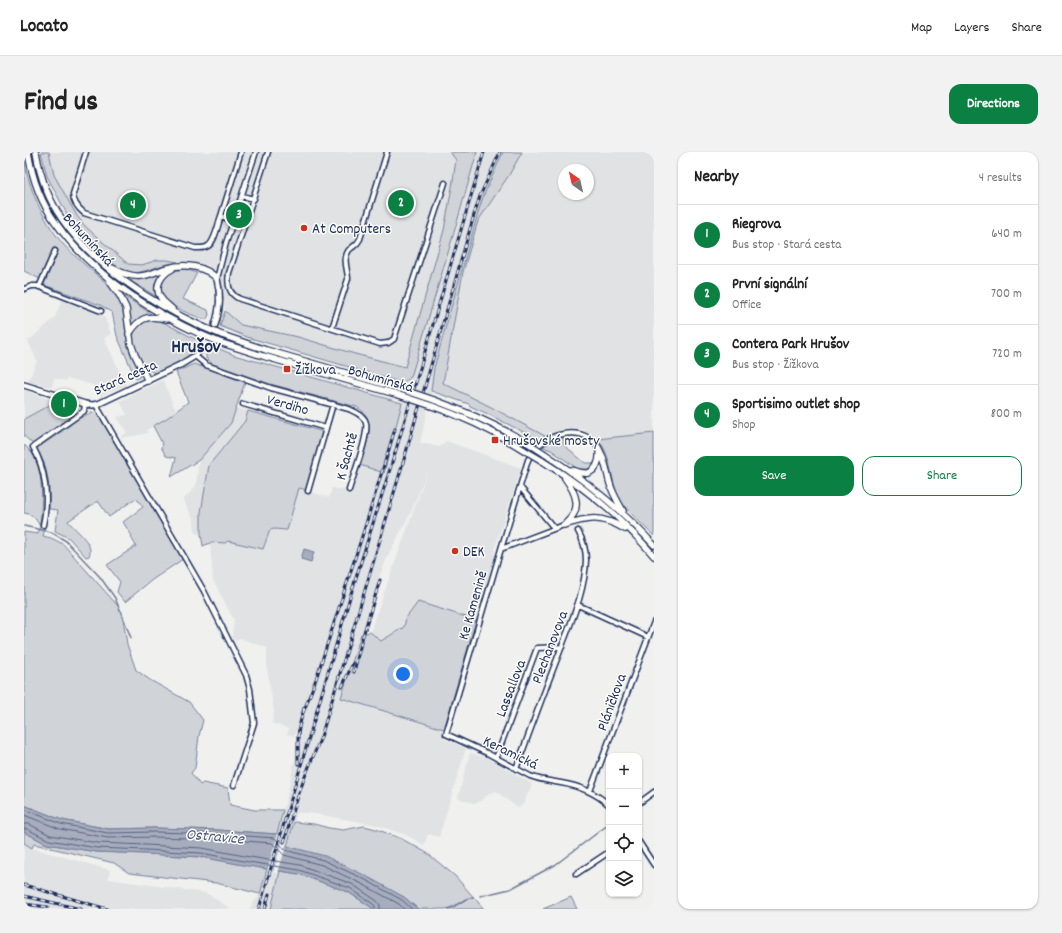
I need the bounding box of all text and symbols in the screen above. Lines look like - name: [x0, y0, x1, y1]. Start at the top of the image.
- text: Locato: [20, 14, 68, 41]
- text: Map: [911, 18, 932, 38]
- text: Layers: [954, 18, 989, 38]
- text: Share: [1011, 18, 1042, 38]
- text: Find us: [24, 84, 98, 124]
- button: Directions: [949, 84, 1038, 124]
- north arrow: [558, 164, 594, 200]
- text: Nearby: [694, 166, 738, 190]
- text: 4 results: [979, 169, 1022, 188]
- pin: 2: [388, 188, 414, 218]
- pin: 4: [120, 190, 146, 220]
- pin: 3: [226, 200, 252, 230]
- street label: Bohumínská: [57, 208, 119, 273]
- text: Riegrova: [732, 214, 781, 236]
- place label: At Computers: [312, 219, 391, 241]
- marker: At Computers: [299, 223, 309, 233]
- text: 1: [706, 225, 708, 244]
- text: 640 m: [991, 225, 1022, 244]
- text: Bus stop · Stará cesta: [732, 236, 841, 255]
- text: První signální: [732, 274, 807, 296]
- text: 2: [704, 285, 710, 304]
- text: 700 m: [991, 285, 1022, 304]
- text: Office: [732, 296, 761, 315]
- text: Contera Park Hrušov: [732, 334, 849, 356]
- district label: Hrušov: [171, 335, 221, 362]
- text: 3: [704, 345, 710, 364]
- text: 720 m: [992, 345, 1022, 364]
- street label: Stará cesta: [91, 355, 162, 403]
- text: Bus stop · Žižkova: [732, 356, 819, 375]
- place label: Žižkova: [295, 360, 337, 382]
- street label: Bohumínská: [345, 360, 416, 400]
- marker: Žižkova: [282, 364, 292, 374]
- pin: 1: [51, 389, 77, 419]
- street label: Verdiho: [264, 389, 311, 422]
- text: Sportisimo outlet shop: [732, 394, 860, 416]
- text: 4: [704, 405, 710, 424]
- text: 800 m: [991, 405, 1022, 424]
- text: Shop: [732, 416, 755, 435]
- street label: K Šachtě: [331, 430, 365, 483]
- place label: Hrušovské mosty: [503, 431, 600, 453]
- marker: Hrušovské mosty: [490, 435, 500, 445]
- button: Save: [694, 456, 854, 496]
- button: Share: [862, 456, 1022, 496]
- place label: DEK: [463, 542, 485, 564]
- marker: DEK: [450, 546, 460, 556]
- street label: Ke Kamenině: [454, 568, 494, 643]
- street label: Plechanovova: [527, 607, 575, 687]
- street label: Lassallova: [491, 656, 533, 721]
- your location: [393, 664, 413, 684]
- street label: Pláničkova: [592, 670, 634, 734]
- street label: Keramická: [479, 731, 542, 777]
- map controls: [606, 753, 642, 897]
- button: +: [606, 753, 642, 789]
- button: −: [606, 789, 642, 825]
- water label: Ostravice: [185, 823, 246, 852]
- button: locate: [606, 825, 642, 861]
- button: layers: [606, 861, 642, 897]

